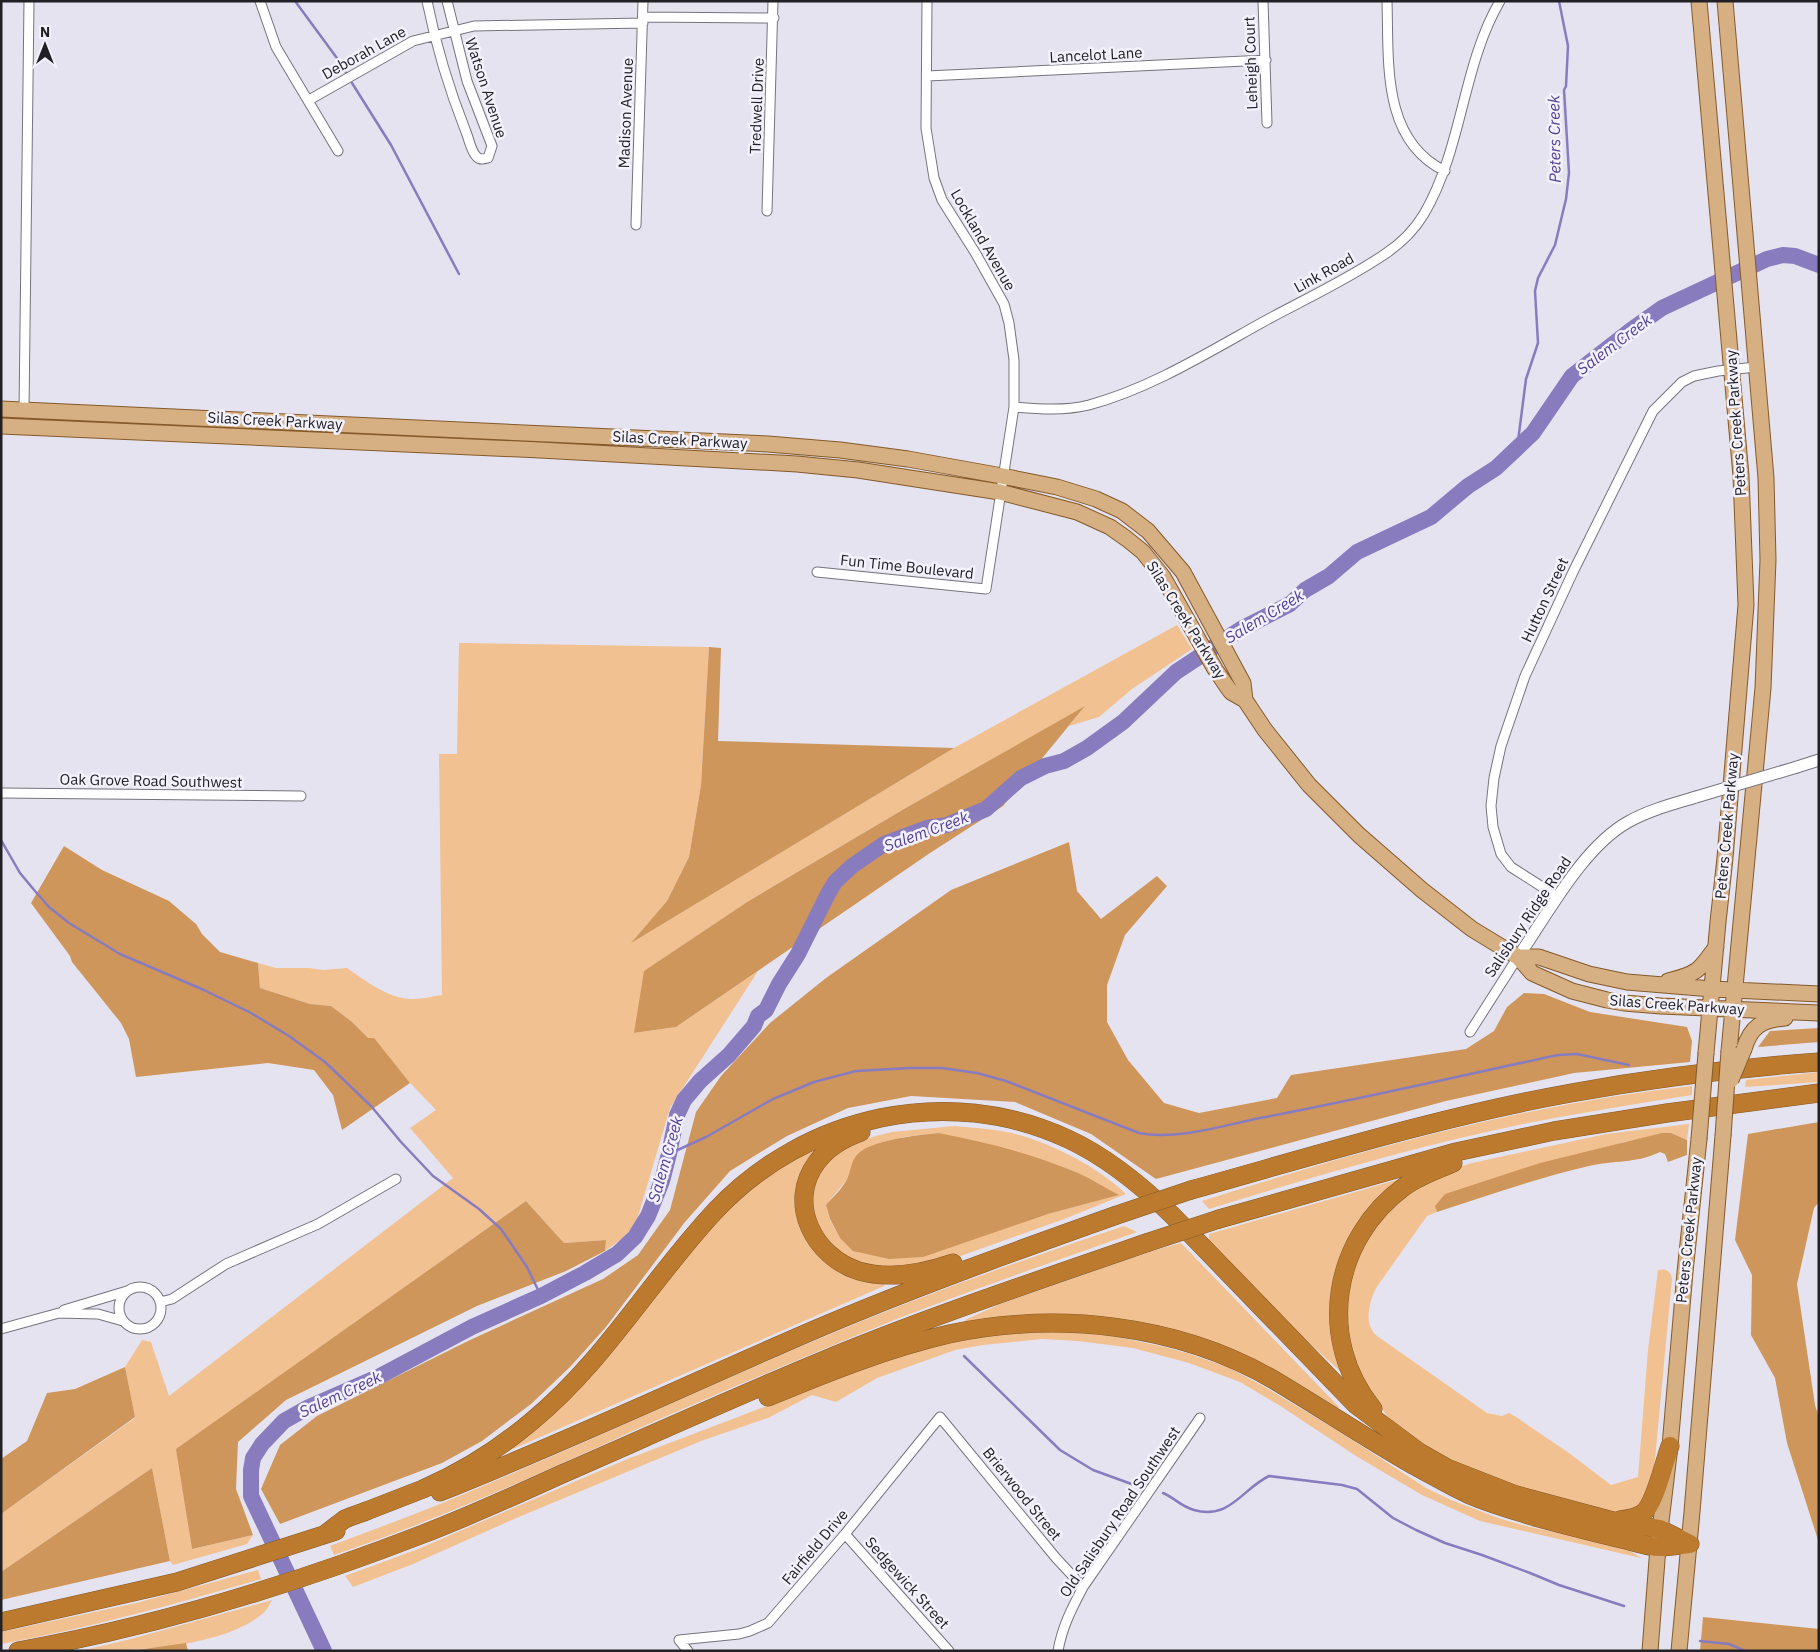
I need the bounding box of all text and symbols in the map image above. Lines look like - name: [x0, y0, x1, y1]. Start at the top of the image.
- street label: Leheigh Court: [1239, 16, 1262, 110]
- north arrow: [20, 20, 70, 70]
- street label: Deborah Lane: [318, 22, 409, 83]
- text: N: [40, 23, 50, 41]
- street label: Watson Avenue: [461, 35, 512, 140]
- street label: Lancelot Lane: [1049, 43, 1143, 66]
- street label: Madison Avenue: [614, 57, 637, 169]
- street label: Tredwell Drive: [745, 57, 768, 154]
- water label: Peters Creek: [1543, 94, 1565, 183]
- street label: Lockland Avenue: [947, 186, 1020, 294]
- street label: Link Road: [1290, 248, 1357, 297]
- water label: Salem Creek: [1573, 309, 1656, 379]
- street label: Peters Creek Parkway: [1721, 349, 1750, 497]
- street label: Silas Creek Parkway: [207, 407, 344, 434]
- street label: Silas Creek Parkway: [612, 426, 749, 453]
- street label: Fun Time Boulevard: [839, 550, 975, 583]
- street label: Hutton Street: [1517, 555, 1572, 645]
- street label: Silas Creek Parkway: [1143, 557, 1231, 683]
- water label: Salem Creek: [1221, 584, 1308, 647]
- street label: Peters Creek Parkway: [1711, 752, 1742, 900]
- street label: Oak Grove Road Southwest: [59, 769, 243, 792]
- water label: Salem Creek: [881, 806, 972, 856]
- street label: Salisbury Ridge Road: [1480, 853, 1575, 981]
- street label: Silas Creek Parkway: [1609, 990, 1746, 1019]
- water label: Salem Creek: [643, 1113, 687, 1204]
- street label: Peters Creek Parkway: [1671, 1156, 1706, 1304]
- water label: Salem Creek: [296, 1366, 385, 1422]
- street label: Old Salisbury Road Southwest: [1055, 1423, 1184, 1601]
- street label: Brierwood Street: [979, 1443, 1066, 1544]
- street label: Fairfield Drive: [777, 1505, 852, 1588]
- street label: Sedgewick Street: [861, 1533, 954, 1633]

